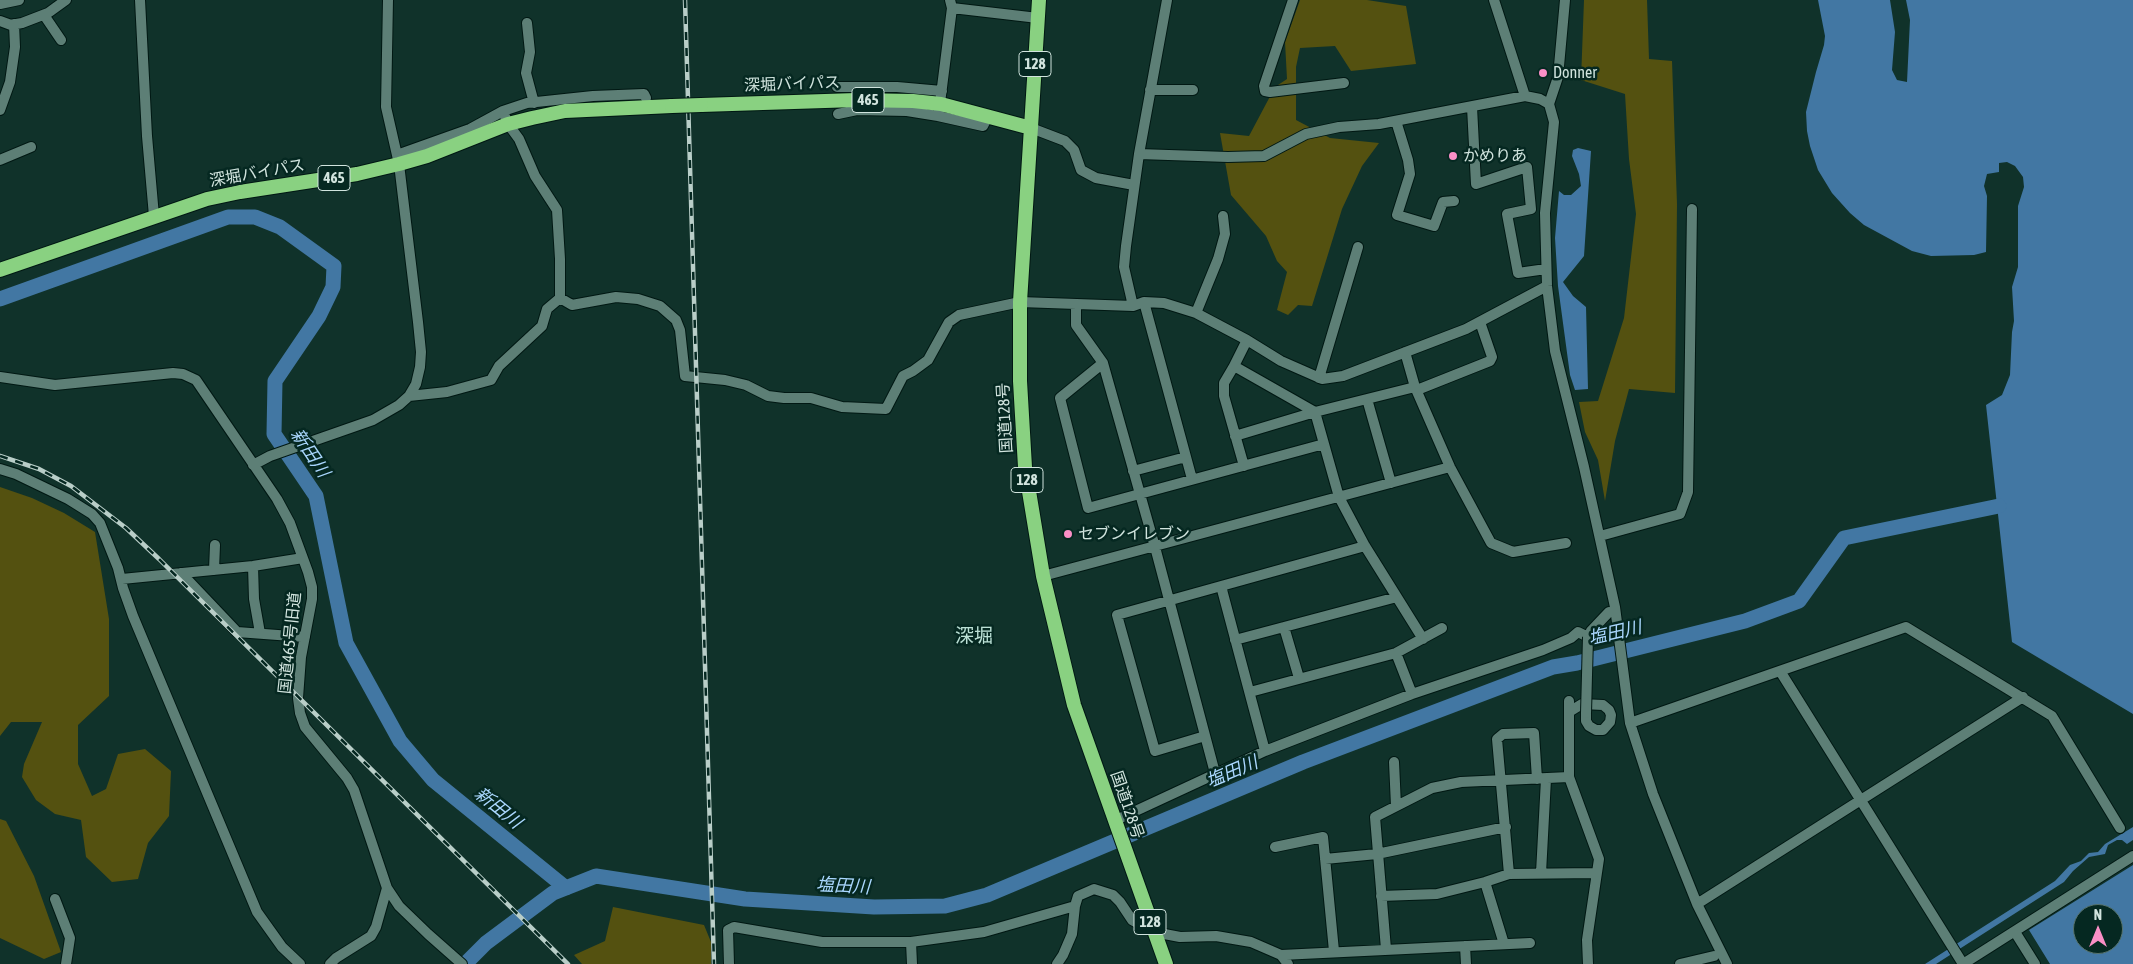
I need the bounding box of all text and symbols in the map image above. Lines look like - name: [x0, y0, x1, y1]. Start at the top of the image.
- road number: 128: [1019, 52, 1051, 76]
- place label: Donner: [1553, 63, 1597, 83]
- marker: Donner: [1537, 67, 1549, 79]
- street label: 深堀バイパス: [744, 73, 840, 95]
- road number: 465: [852, 88, 884, 112]
- place label: かめりあ: [1463, 146, 1527, 166]
- marker: かめりあ: [1447, 150, 1459, 162]
- street label: 深堀バイパス: [208, 155, 306, 191]
- road number: 465: [318, 166, 350, 190]
- street label: 国道128号: [994, 382, 1016, 454]
- water label: 新田川: [286, 425, 334, 481]
- road number: 128: [1011, 468, 1043, 492]
- place label: セブンイレブン: [1078, 524, 1190, 544]
- marker: セブンイレブン: [1062, 528, 1074, 540]
- street label: 国道465号旧道: [275, 591, 305, 695]
- water label: 塩田川: [1586, 616, 1644, 650]
- district label: 深堀: [955, 625, 993, 647]
- water label: 塩田川: [1203, 752, 1261, 792]
- street label: 国道128号: [1106, 769, 1148, 841]
- water label: 新田川: [470, 783, 526, 833]
- water label: 塩田川: [815, 874, 871, 898]
- north arrow: [2073, 904, 2123, 954]
- text: N: [2094, 907, 2102, 923]
- road number: 128: [1134, 910, 1166, 934]

